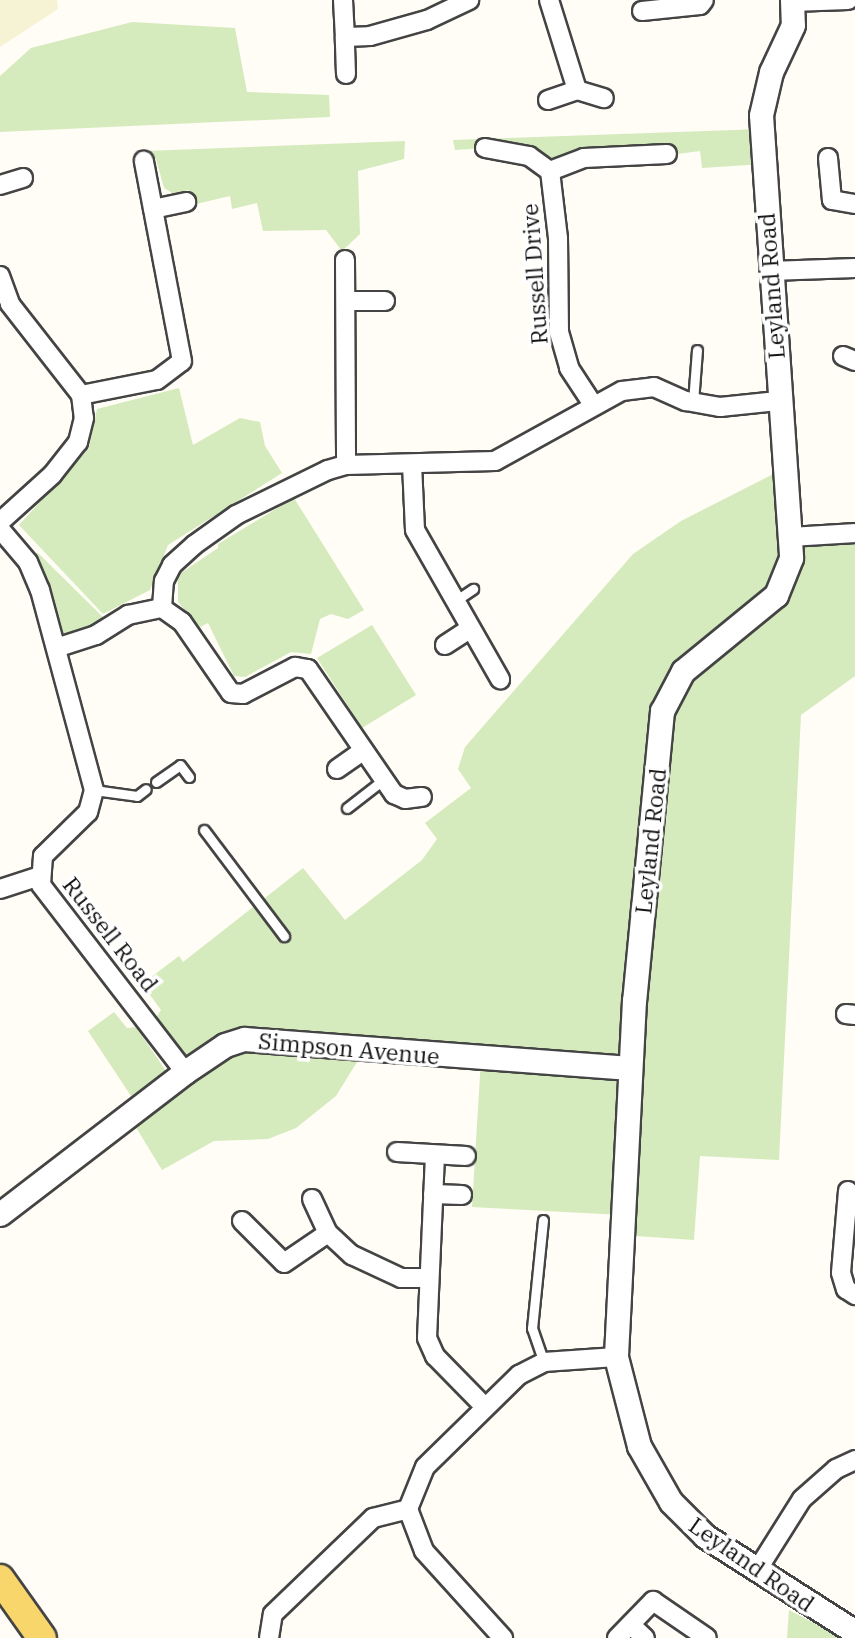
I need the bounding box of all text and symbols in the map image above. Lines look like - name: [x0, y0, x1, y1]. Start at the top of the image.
- street label: Russell Drive: [515, 203, 553, 345]
- street label: Leyland Road: [752, 212, 790, 360]
- street label: Leyland Road: [629, 767, 671, 915]
- street label: Russell Road: [58, 871, 164, 997]
- street label: Simpson Avenue: [257, 1026, 441, 1070]
- street label: Leyland Road: [684, 1511, 820, 1617]

